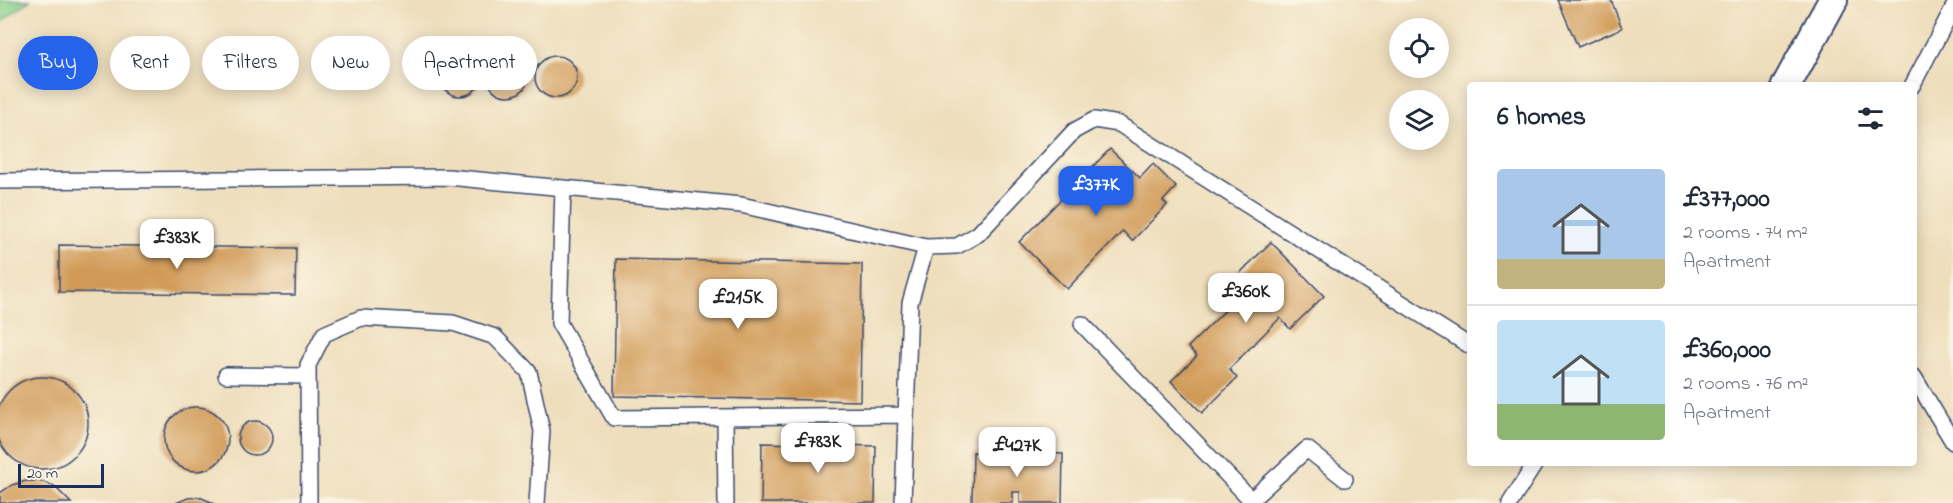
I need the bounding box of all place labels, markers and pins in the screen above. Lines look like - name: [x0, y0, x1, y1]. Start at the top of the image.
- pin: £377K: [1054, 166, 1138, 217]
- pin: £383K: [135, 219, 219, 270]
- pin: £360K: [1204, 273, 1288, 324]
- pin: £215K: [696, 279, 780, 330]
- pin: £783K: [776, 423, 860, 474]
- pin: £427K: [975, 427, 1059, 478]

